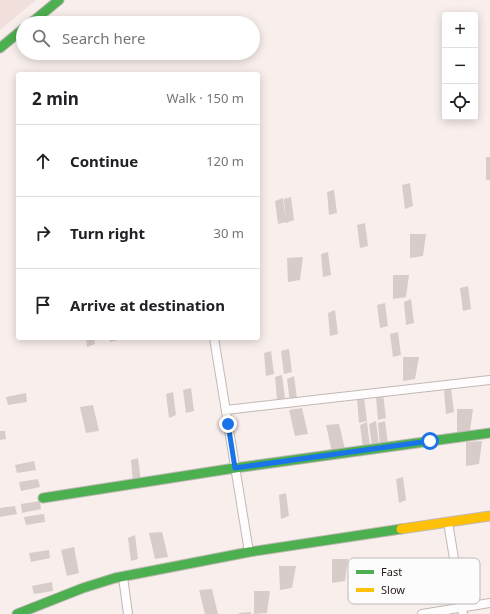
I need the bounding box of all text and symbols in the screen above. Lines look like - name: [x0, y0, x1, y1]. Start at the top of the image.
- map controls: [442, 12, 478, 120]
- button: +: [442, 12, 478, 48]
- search box: [16, 16, 260, 60]
- icon: search: [30, 27, 52, 49]
- text: Search here: [62, 28, 145, 48]
- button: −: [442, 48, 478, 84]
- button: locate: [442, 84, 478, 120]
- text: 2 min: [32, 87, 79, 110]
- text: Walk · 150 m: [166, 89, 244, 107]
- icon: ahead: [32, 150, 54, 172]
- text: Continue: [70, 151, 138, 171]
- text: 120 m: [206, 152, 244, 170]
- icon: right: [32, 222, 54, 244]
- text: Turn right: [70, 223, 145, 243]
- text: 30 m: [214, 224, 244, 242]
- icon: arrive: [32, 294, 54, 316]
- text: Arrive at destination: [70, 295, 225, 315]
- route end: [219, 415, 237, 433]
- route start: [421, 432, 439, 450]
- legend: [348, 558, 480, 604]
- text: Fast: [381, 564, 402, 579]
- text: Slow: [381, 582, 405, 597]

